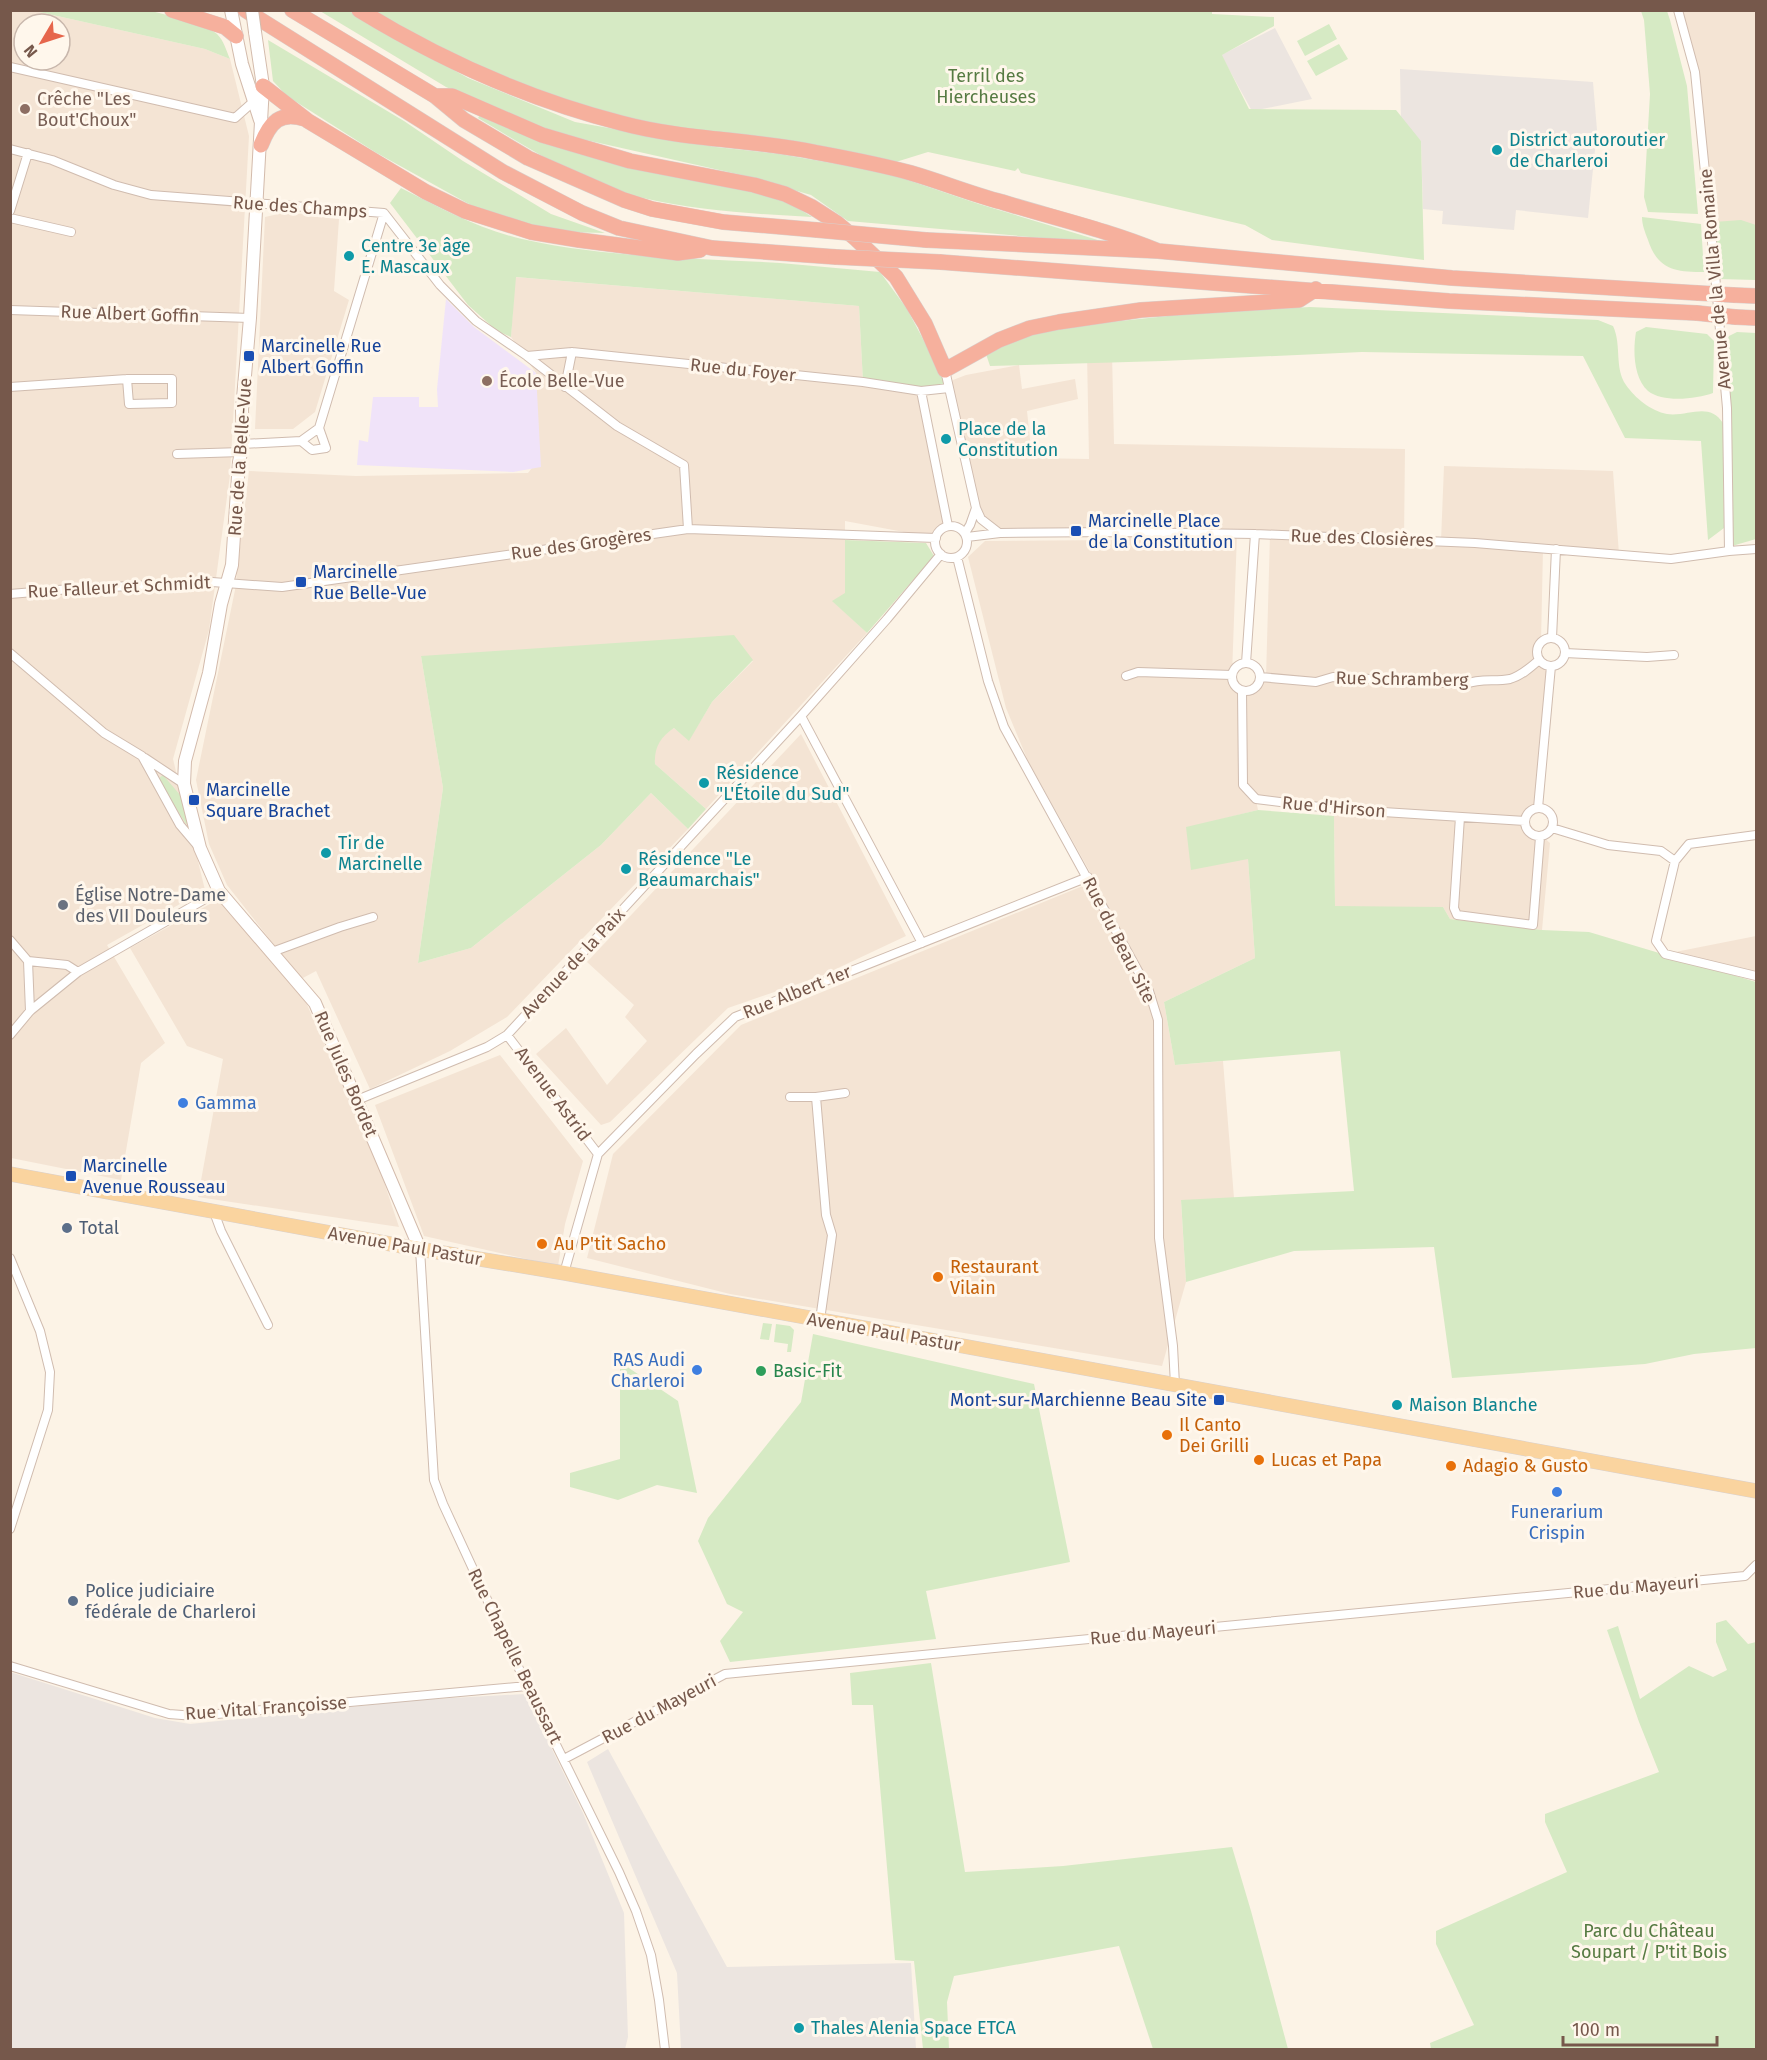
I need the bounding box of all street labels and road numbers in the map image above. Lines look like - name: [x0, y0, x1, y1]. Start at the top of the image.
- street label: Avenue de la Villa Romaine: [1694, 168, 1736, 390]
- street label: Rue des Champs: [232, 191, 368, 223]
- street label: Rue Albert Goffin: [60, 301, 200, 327]
- street label: Rue du Foyer: [689, 354, 797, 386]
- street label: Rue de la Belle-Vue: [223, 377, 257, 537]
- street label: Rue des Grogères: [509, 523, 653, 565]
- street label: Rue des Closières: [1290, 525, 1434, 551]
- street label: Rue Falleur et Schmidt: [27, 571, 212, 603]
- street label: Rue Schramberg: [1335, 667, 1469, 691]
- street label: Rue d'Hirson: [1281, 792, 1387, 822]
- street label: Rue du Beau Site: [1078, 873, 1160, 1007]
- street label: Avenue de la Paix: [516, 903, 630, 1023]
- street label: Rue Albert 1er: [740, 960, 854, 1024]
- street label: Rue Jules Bordet: [309, 1008, 383, 1141]
- street label: Avenue Astrid: [510, 1042, 596, 1146]
- street label: Avenue Paul Pastur: [326, 1222, 484, 1270]
- street label: Avenue Paul Pastur: [805, 1308, 963, 1356]
- street label: Rue Chapelle Beaussart: [463, 1565, 567, 1748]
- street label: Rue du Mayeuri: [1572, 1571, 1700, 1603]
- street label: Rue du Mayeuri: [1089, 1617, 1217, 1649]
- street label: Rue du Mayeuri: [598, 1670, 720, 1748]
- street label: Rue Vital Françoisse: [184, 1691, 348, 1725]

